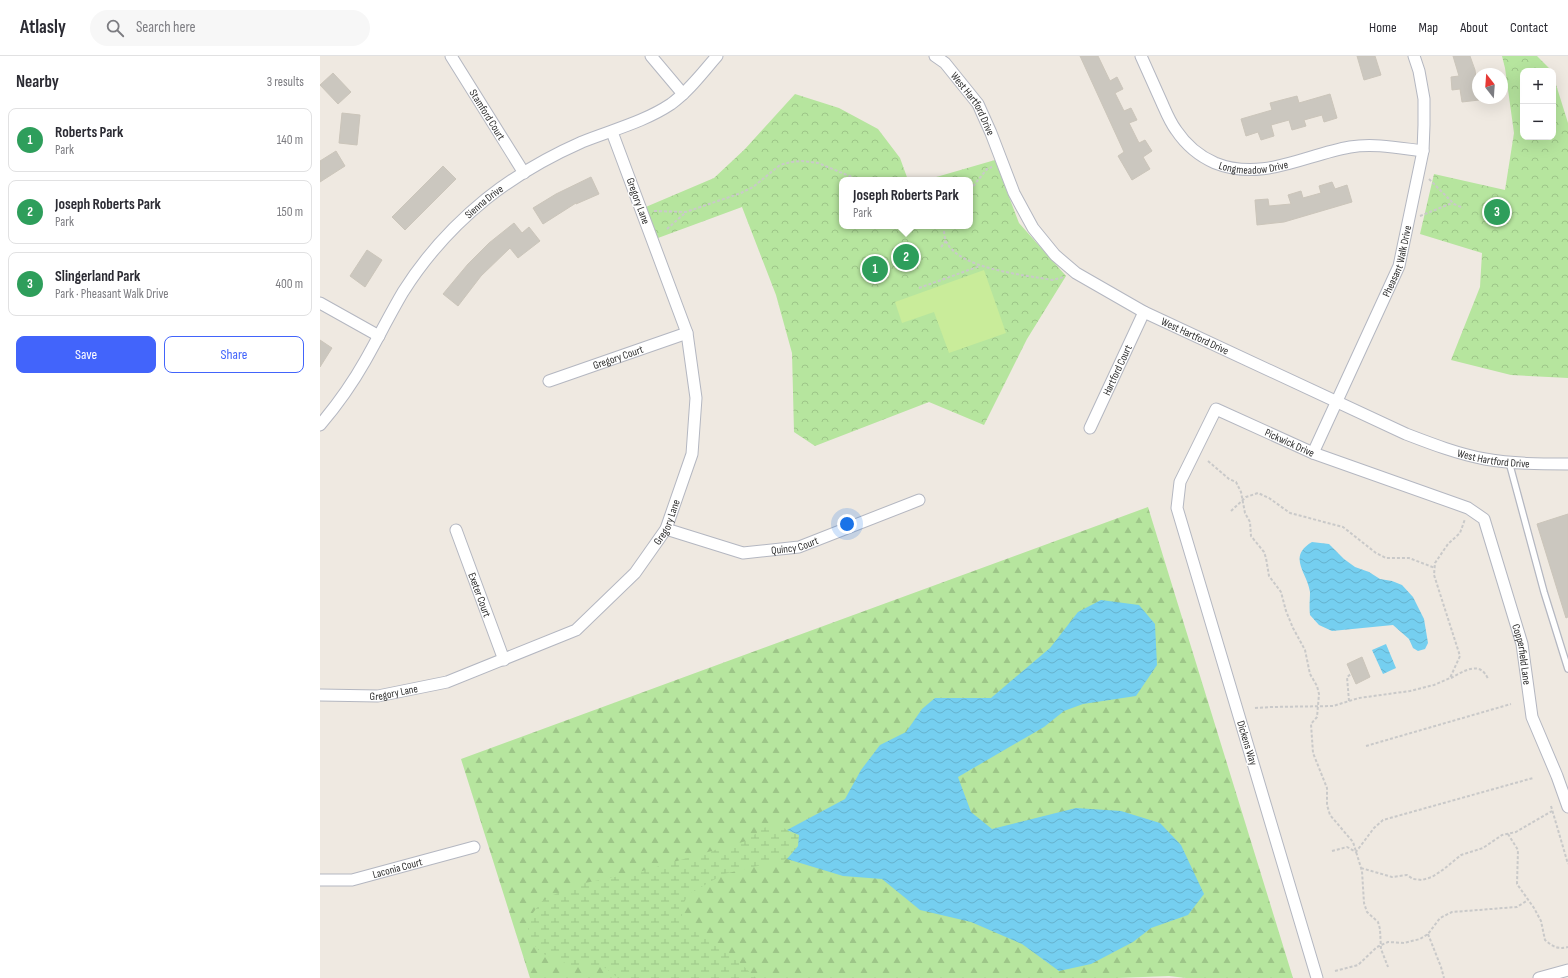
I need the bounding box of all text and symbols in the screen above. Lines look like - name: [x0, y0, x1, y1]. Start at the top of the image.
- search box: [90, 10, 370, 46]
- text: Atlasly: [20, 16, 66, 39]
- icon: search: [104, 17, 126, 39]
- text: Search here: [136, 18, 196, 37]
- text: Home: [1369, 19, 1397, 36]
- text: Map: [1419, 19, 1438, 36]
- text: About: [1460, 19, 1488, 36]
- text: Contact: [1510, 19, 1548, 36]
- north arrow: [1472, 68, 1508, 104]
- map controls: [1520, 68, 1556, 140]
- button: +: [1520, 68, 1556, 104]
- street label: West Hartford Drive: [948, 69, 998, 137]
- text: Nearby: [16, 72, 59, 92]
- text: 3 results: [267, 74, 304, 90]
- street label: Stamford Court: [467, 87, 509, 143]
- button: −: [1520, 104, 1556, 140]
- text: Roberts Park: [55, 123, 123, 142]
- text: 1: [27, 132, 33, 148]
- text: 140 m: [277, 132, 303, 148]
- text: Park: [55, 142, 74, 158]
- street label: Longmeadow Drive: [1217, 158, 1289, 176]
- street label: Gregory Lane: [624, 176, 652, 226]
- popup: [839, 177, 973, 229]
- street label: Sienna Drive: [462, 182, 506, 221]
- text: Joseph Roberts Park: [853, 186, 959, 205]
- text: Joseph Roberts Park: [55, 195, 161, 214]
- pin: 3: [1484, 197, 1510, 227]
- text: 2: [27, 204, 33, 220]
- text: 150 m: [277, 204, 303, 220]
- text: Park: [853, 205, 872, 221]
- text: Park: [55, 214, 74, 230]
- street label: Pheasant Walk Drive: [1379, 224, 1414, 299]
- pin: 2: [893, 242, 919, 272]
- pin: 1: [862, 254, 888, 284]
- text: Slingerland Park: [55, 267, 140, 286]
- text: 3: [27, 276, 33, 292]
- text: 400 m: [276, 276, 303, 292]
- text: Park · Pheasant Walk Drive: [55, 286, 169, 302]
- street label: West Hartford Drive: [1159, 314, 1231, 357]
- button: Save: [16, 336, 156, 373]
- button: Share: [164, 336, 304, 373]
- street label: Gregory Court: [591, 342, 645, 372]
- street label: Hartford Court: [1100, 342, 1135, 397]
- street label: Pickwick Drive: [1263, 426, 1317, 459]
- street label: West Hartford Drive: [1456, 446, 1530, 470]
- street label: Gregory Lane: [651, 498, 682, 547]
- your location: [837, 514, 857, 534]
- street label: Quincy Court: [770, 533, 821, 556]
- street label: Exeter Court: [466, 571, 494, 619]
- street label: Copperfield Lane: [1510, 622, 1534, 685]
- street label: Gregory Lane: [370, 682, 419, 703]
- street label: Dickens Way: [1234, 719, 1260, 768]
- street label: Laconia Court: [371, 855, 424, 881]

